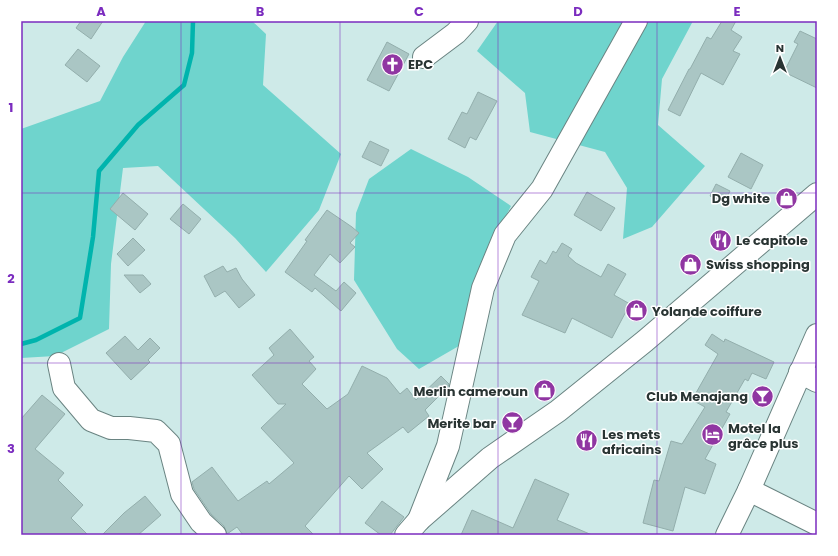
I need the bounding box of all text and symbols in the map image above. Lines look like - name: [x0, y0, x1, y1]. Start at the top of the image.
- text: A: [96, 2, 106, 21]
- text: B: [256, 2, 265, 21]
- text: C: [414, 2, 424, 21]
- text: D: [573, 2, 583, 21]
- text: E: [733, 2, 741, 21]
- north arrow: [760, 38, 800, 78]
- text: N: [776, 40, 784, 56]
- church icon: EPC: [379, 51, 405, 77]
- place label: EPC: [408, 55, 433, 74]
- text: 1: [9, 98, 13, 117]
- shop icon: Dg white: [773, 185, 799, 211]
- place label: Dg white: [712, 189, 770, 208]
- restaurant icon: Le capitole: [707, 227, 733, 253]
- place label: Le capitole: [736, 231, 808, 250]
- shop icon: Swiss shopping: [678, 251, 704, 277]
- place label: Swiss shopping: [706, 255, 810, 274]
- text: 2: [7, 269, 15, 288]
- shop icon: Yolande coiffure: [624, 298, 650, 324]
- place label: Yolande coiffure: [652, 302, 762, 321]
- shop icon: Merlin cameroun: [531, 378, 557, 404]
- place label: Merlin cameroun: [413, 382, 528, 401]
- bar icon: Club Menajang: [750, 383, 776, 409]
- place label: Club Menajang: [646, 387, 748, 406]
- bar icon: Merite bar: [499, 410, 525, 436]
- place label: Merite bar: [427, 414, 496, 433]
- place label: Motel la grâce plus: [728, 419, 799, 453]
- hotel icon: Motel la grâce plus: [700, 422, 726, 448]
- place label: Les mets africains: [602, 425, 661, 459]
- restaurant icon: Les mets africains: [573, 428, 599, 454]
- text: 3: [7, 439, 15, 458]

